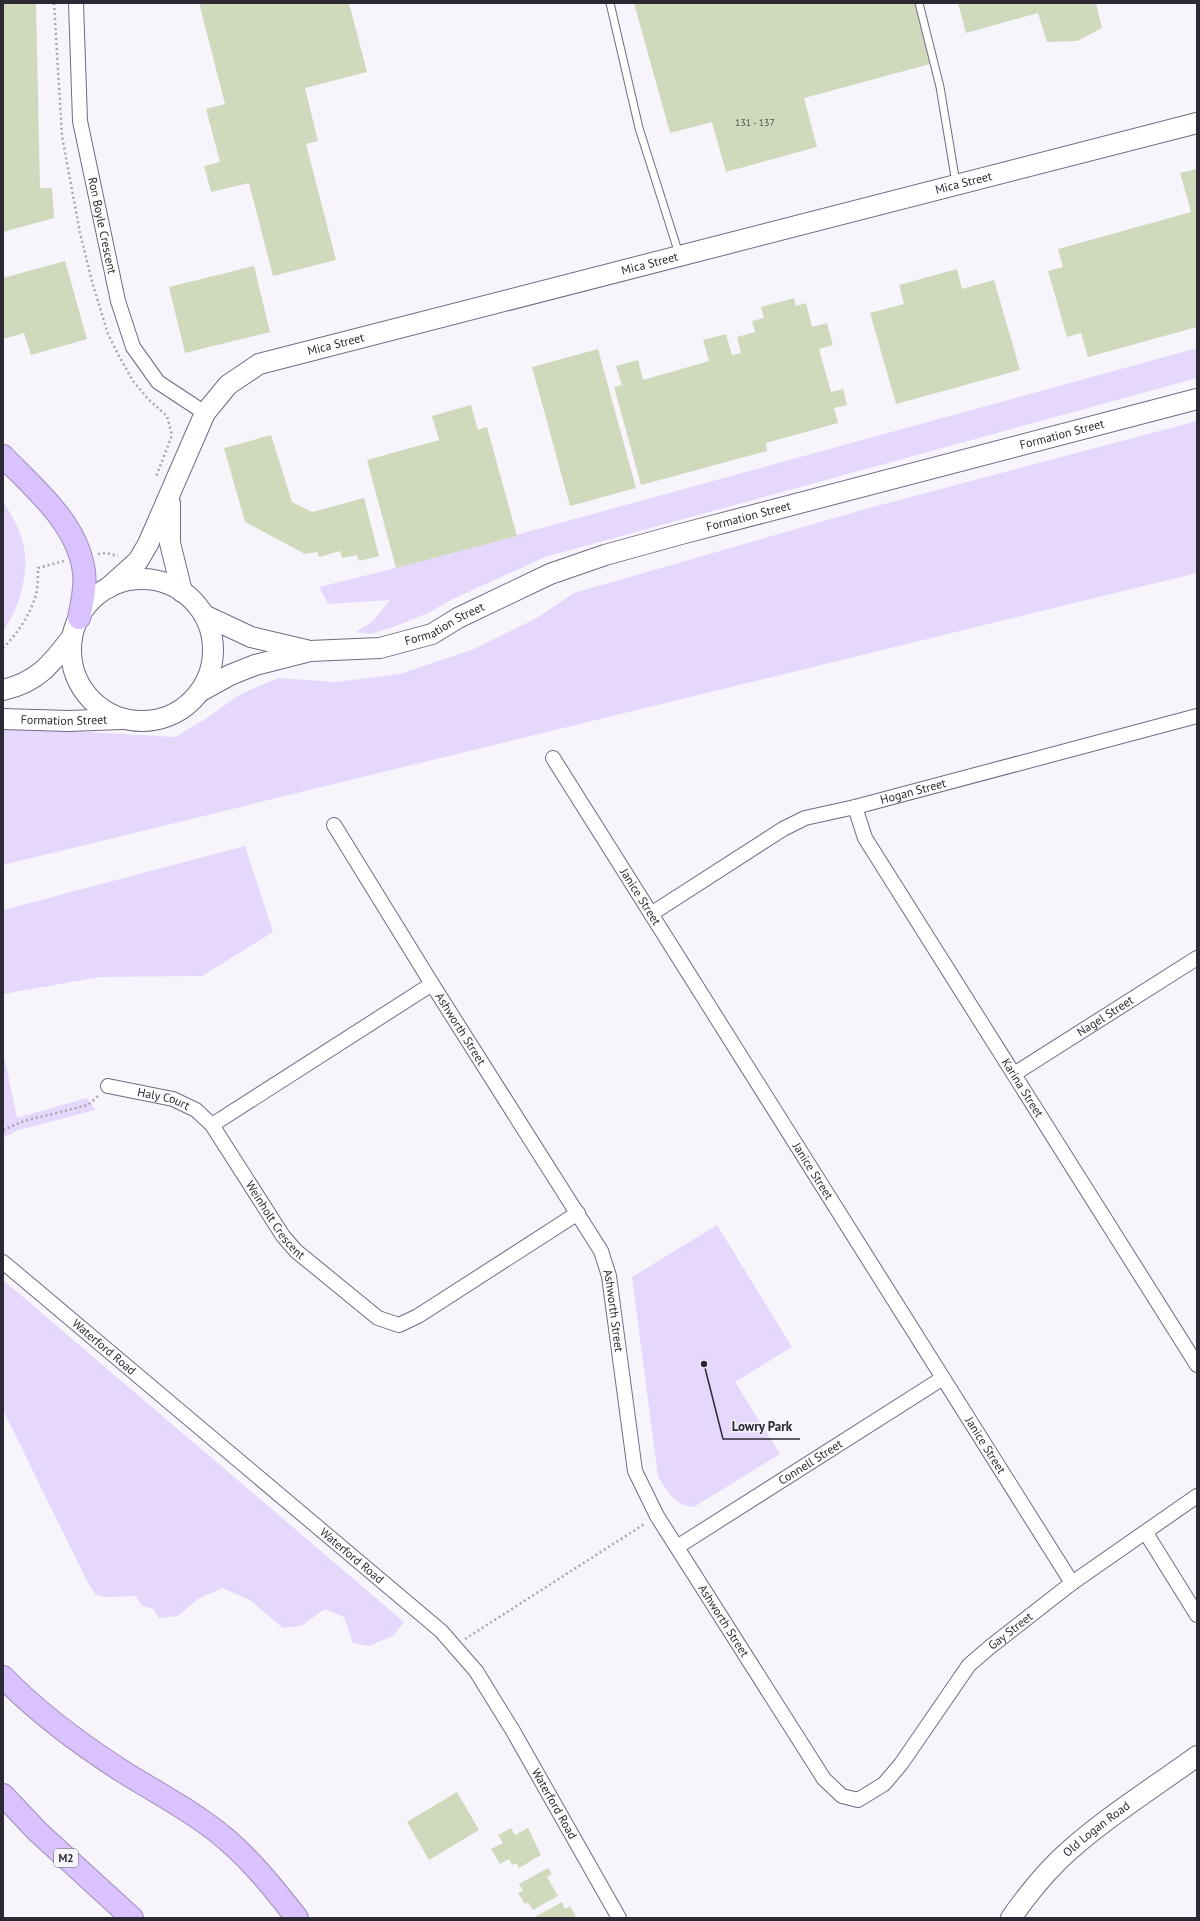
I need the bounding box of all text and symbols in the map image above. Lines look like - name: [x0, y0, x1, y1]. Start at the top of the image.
- house number: 131 - 137: [735, 116, 775, 129]
- street label: Mica Street: [933, 168, 993, 197]
- street label: Ron Boyle Crescent: [85, 176, 120, 275]
- street label: Mica Street: [620, 249, 680, 278]
- street label: Mica Street: [306, 329, 366, 358]
- street label: Formation Street: [1018, 416, 1106, 452]
- street label: Formation Street: [705, 498, 792, 534]
- street label: Formation Street: [403, 599, 486, 648]
- street label: Formation Street: [20, 712, 108, 728]
- street label: Hogan Street: [879, 775, 948, 807]
- street label: Janice Street: [617, 864, 664, 928]
- street label: Ashworth Street: [432, 990, 489, 1068]
- street label: Nagel Street: [1074, 992, 1136, 1039]
- street label: Karina Street: [999, 1055, 1047, 1120]
- street label: Haly Court: [136, 1084, 192, 1113]
- street label: Janice Street: [789, 1139, 837, 1202]
- street label: Weinholt Crescent: [243, 1178, 308, 1262]
- street label: Ashworth Street: [600, 1267, 627, 1353]
- street label: Waterford Road: [69, 1316, 139, 1378]
- street label: Janice Street: [962, 1413, 1009, 1476]
- callout: Lowry Park: [723, 1414, 800, 1439]
- text: Lowry Park: [732, 1418, 793, 1435]
- street label: Connell Street: [775, 1436, 845, 1488]
- street label: Waterford Road: [317, 1524, 387, 1587]
- street label: Ashworth Street: [695, 1582, 753, 1660]
- street label: Gay Street: [985, 1609, 1035, 1653]
- street label: Waterford Road: [529, 1765, 581, 1842]
- street label: Old Logan Road: [1059, 1798, 1133, 1860]
- road number: M2: [54, 1849, 78, 1867]

